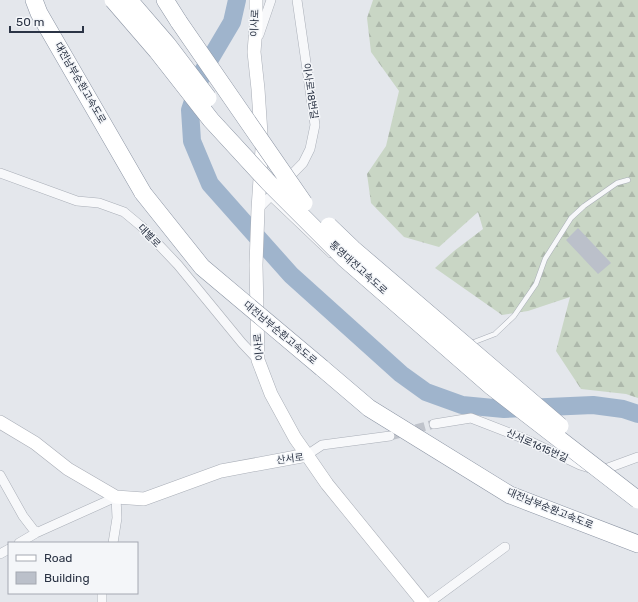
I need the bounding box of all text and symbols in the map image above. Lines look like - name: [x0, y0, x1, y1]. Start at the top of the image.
- scale bar: [10, 8, 83, 34]
- street label: 이사로: [249, 9, 261, 37]
- text: 50 m: [16, 15, 44, 29]
- street label: 대전남부순환고속도로: [52, 40, 108, 126]
- street label: 이사로18번길: [300, 62, 320, 120]
- street label: 대별로: [135, 222, 163, 250]
- street label: 통영대전고속도로: [327, 239, 389, 297]
- street label: 대전남부순환고속도로: [241, 299, 319, 367]
- street label: 이사로: [252, 333, 266, 361]
- street label: 산서로1615번길: [504, 427, 570, 465]
- street label: 산서로: [276, 451, 304, 467]
- street label: 대전남부순환고속도로: [505, 486, 595, 532]
- legend: [8, 542, 138, 594]
- text: Road: [44, 551, 72, 565]
- text: Building: [44, 571, 90, 585]

